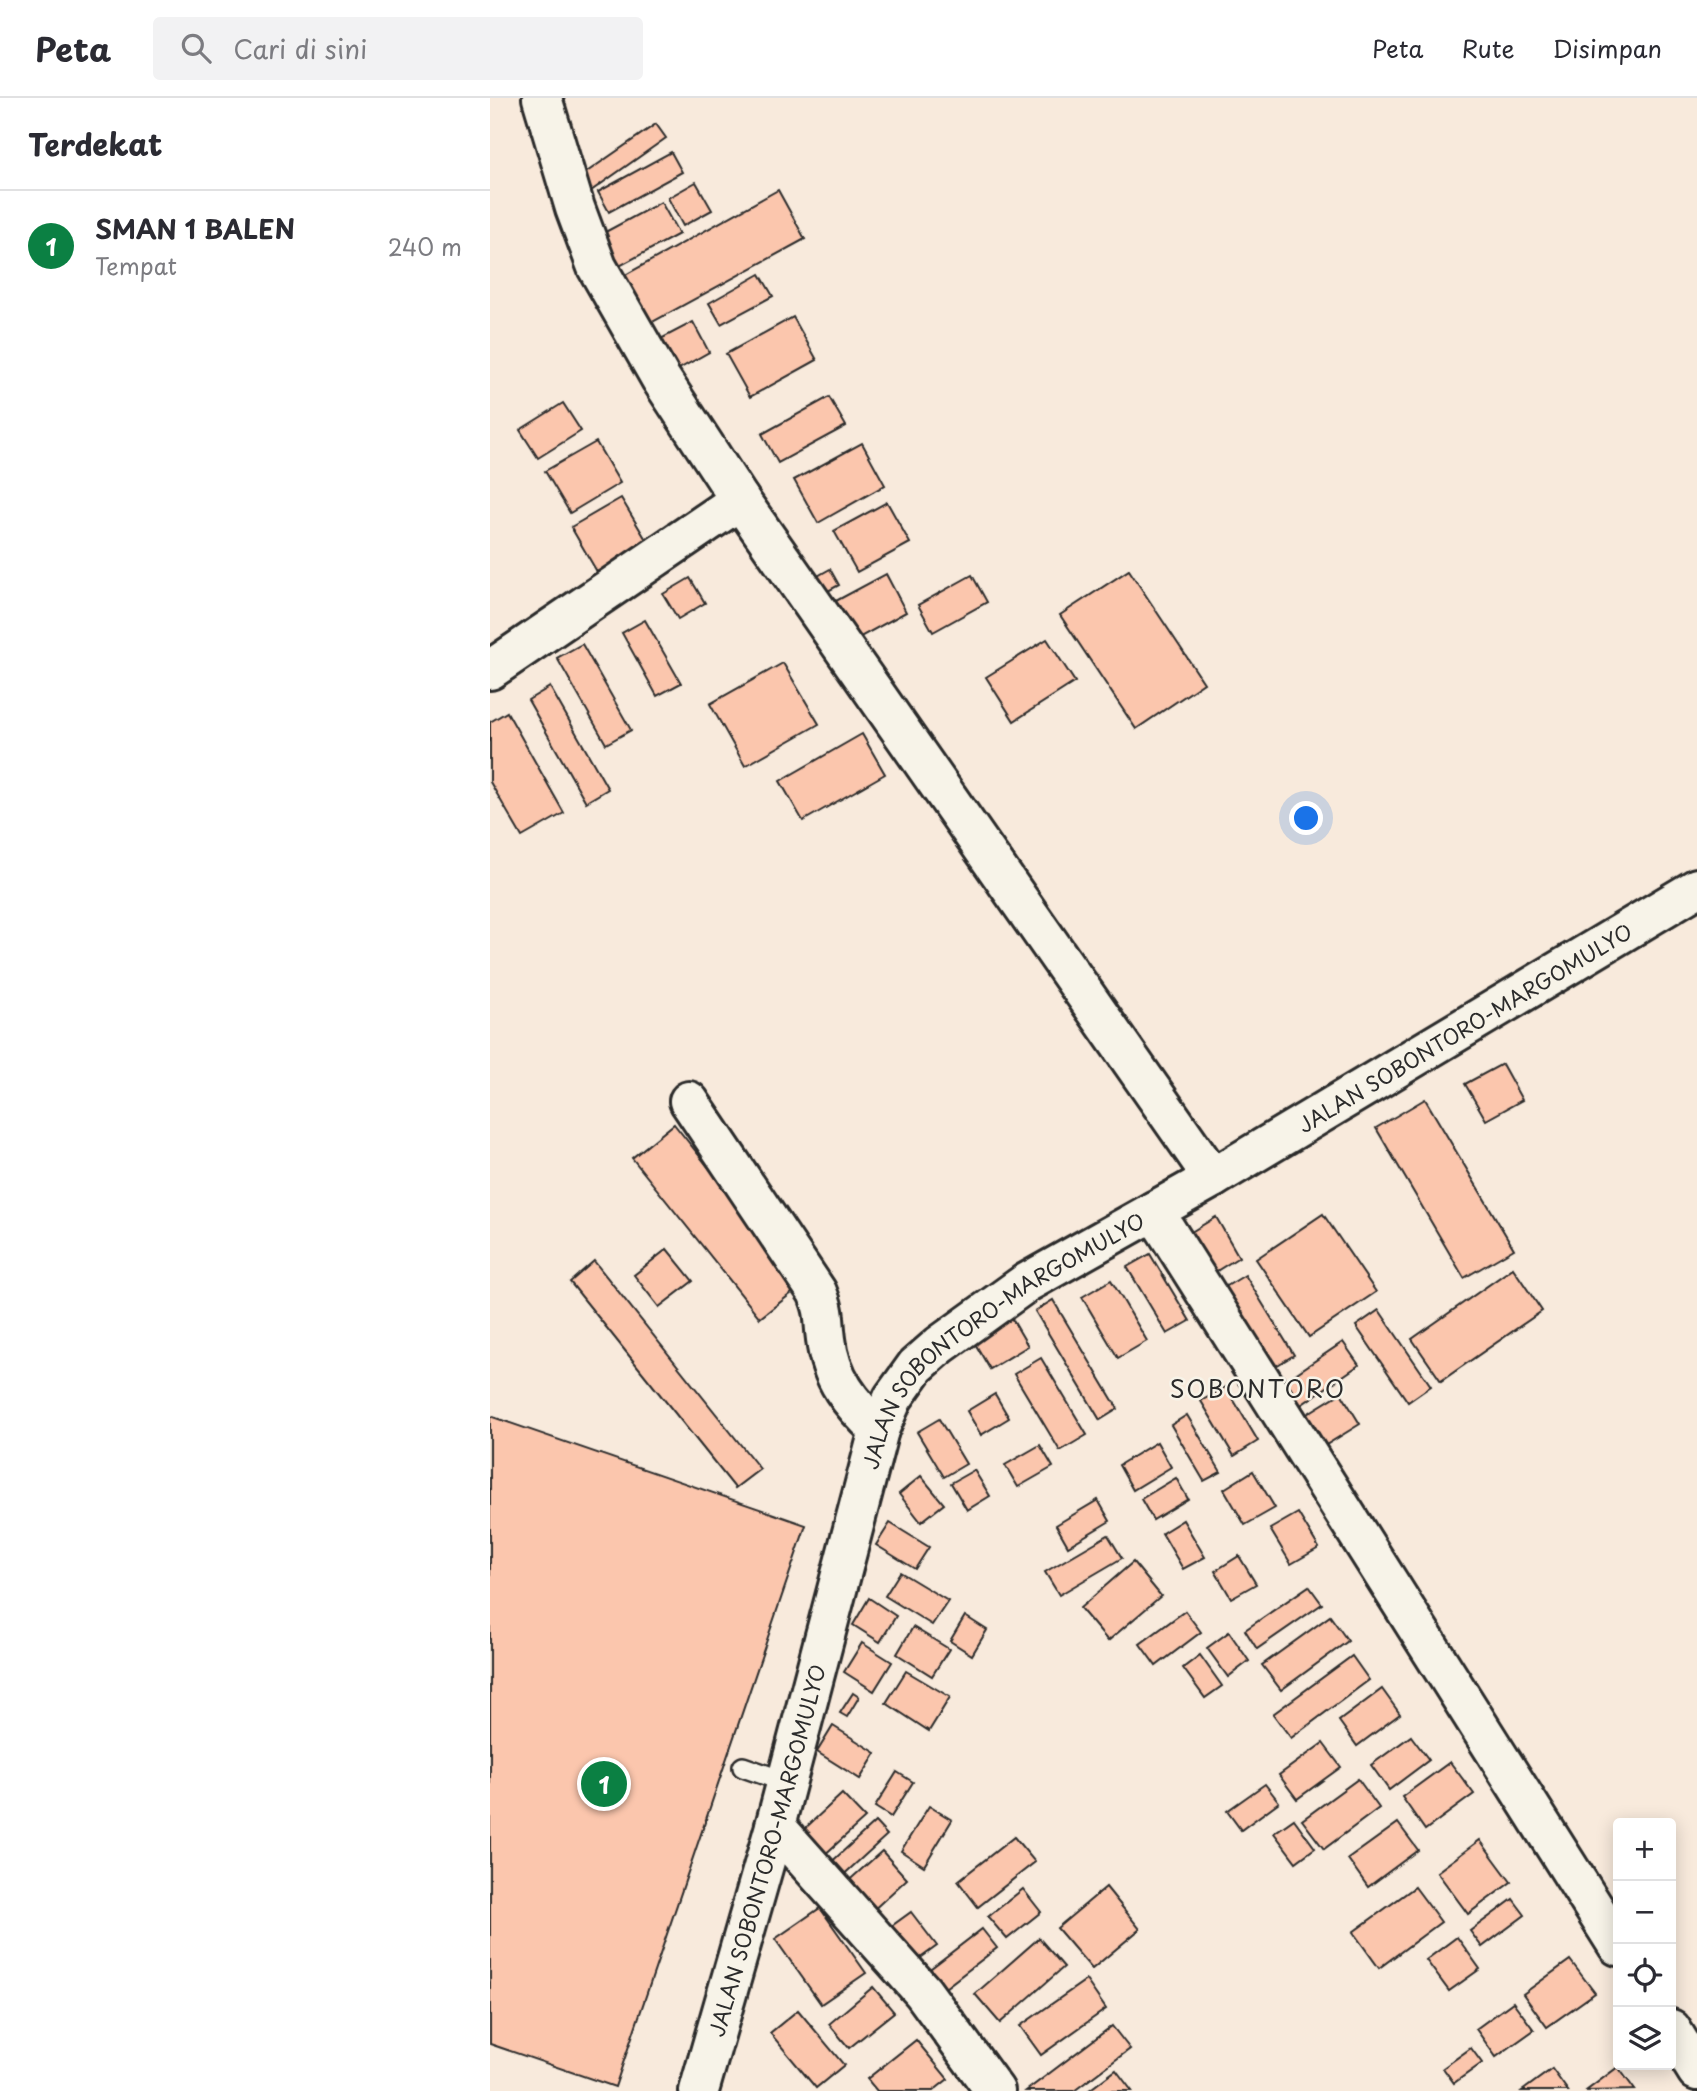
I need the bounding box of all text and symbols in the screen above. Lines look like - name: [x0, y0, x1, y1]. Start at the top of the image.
- search box: [153, 17, 643, 80]
- text: Peta: [35, 23, 111, 73]
- icon: search: [177, 29, 215, 67]
- text: Cari di sini: [233, 29, 367, 68]
- text: Peta: [1372, 30, 1424, 66]
- text: Rute: [1462, 30, 1514, 66]
- text: Disimpan: [1552, 30, 1662, 66]
- text: Terdekat: [28, 121, 163, 166]
- text: SMAN 1 BALEN: [95, 209, 295, 248]
- text: 1: [46, 229, 57, 264]
- text: 240 m: [388, 229, 462, 264]
- text: Tempat: [95, 248, 177, 283]
- your location: [1289, 801, 1323, 835]
- street label: JALAN SOBONTORO-MARGOMULYO: [1291, 915, 1638, 1140]
- street label: JALAN SOBONTORO-MARGOMULYO: [853, 1204, 1150, 1472]
- district label: SOBONTORO: [1170, 1370, 1346, 1406]
- street label: JALAN SOBONTORO-MARGOMULYO: [699, 1661, 833, 2040]
- pin: 1: [581, 1758, 627, 1810]
- map controls: [1613, 1818, 1676, 2070]
- button: +: [1613, 1818, 1676, 1881]
- button: −: [1613, 1881, 1676, 1944]
- button: locate: [1613, 1944, 1676, 2007]
- button: layers: [1613, 2007, 1676, 2070]

